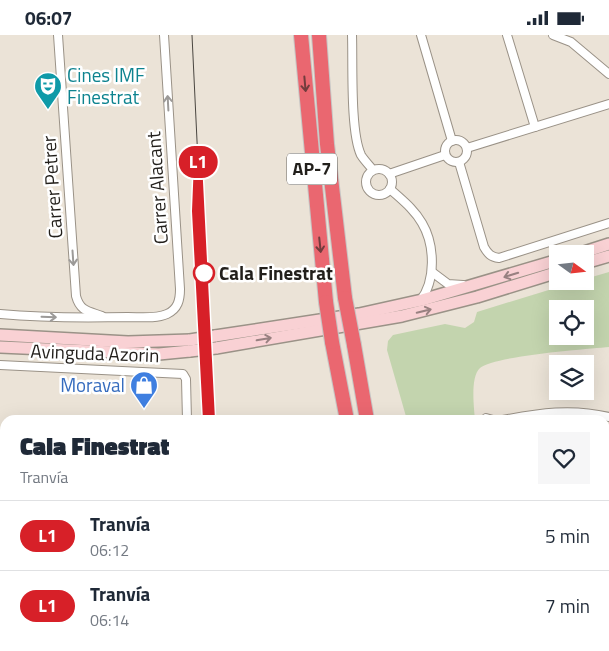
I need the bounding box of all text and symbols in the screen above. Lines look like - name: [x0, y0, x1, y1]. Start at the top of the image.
- text: 06:07: [25, 3, 72, 32]
- place label: Cines IMF Finestrat: [67, 60, 145, 111]
- theatre icon: Cines IMF Finestrat: [33, 71, 63, 110]
- one-way arrow: [301, 75, 310, 91]
- one-way arrow: [164, 95, 173, 111]
- street label: Carrer Alacant: [138, 130, 175, 245]
- street label: Carrer Petrer: [33, 134, 70, 239]
- line badge: L1: [176, 146, 220, 178]
- text: L1: [189, 148, 207, 175]
- road number: AP-7: [287, 153, 337, 185]
- one-way arrow: [315, 237, 325, 253]
- north arrow: [549, 245, 594, 290]
- map controls: [549, 245, 594, 400]
- one-way arrow: [69, 250, 78, 266]
- place label: Cala Finestrat: [219, 258, 333, 287]
- marker: Cala Finestrat: [193, 262, 215, 284]
- one-way arrow: [503, 270, 519, 280]
- button: locate: [549, 300, 594, 345]
- one-way arrow: [415, 306, 431, 315]
- one-way arrow: [40, 312, 56, 322]
- one-way arrow: [256, 334, 272, 344]
- street label: Avinguda Azorin: [30, 336, 160, 369]
- button: layers: [549, 355, 594, 400]
- place label: Moraval: [60, 370, 125, 399]
- shop icon: Moraval: [129, 370, 159, 409]
- text: Cala Finestrat: [20, 428, 169, 464]
- button: heart: [538, 432, 590, 484]
- text: Tranvía: [20, 465, 68, 489]
- text: Tranvía: [90, 509, 150, 538]
- text: 5 min: [545, 521, 590, 550]
- text: L1: [38, 522, 57, 549]
- text: 06:12: [90, 538, 129, 562]
- text: Tranvía: [90, 579, 150, 608]
- text: 7 min: [545, 591, 590, 620]
- text: L1: [38, 592, 57, 619]
- text: 06:14: [90, 608, 129, 632]

